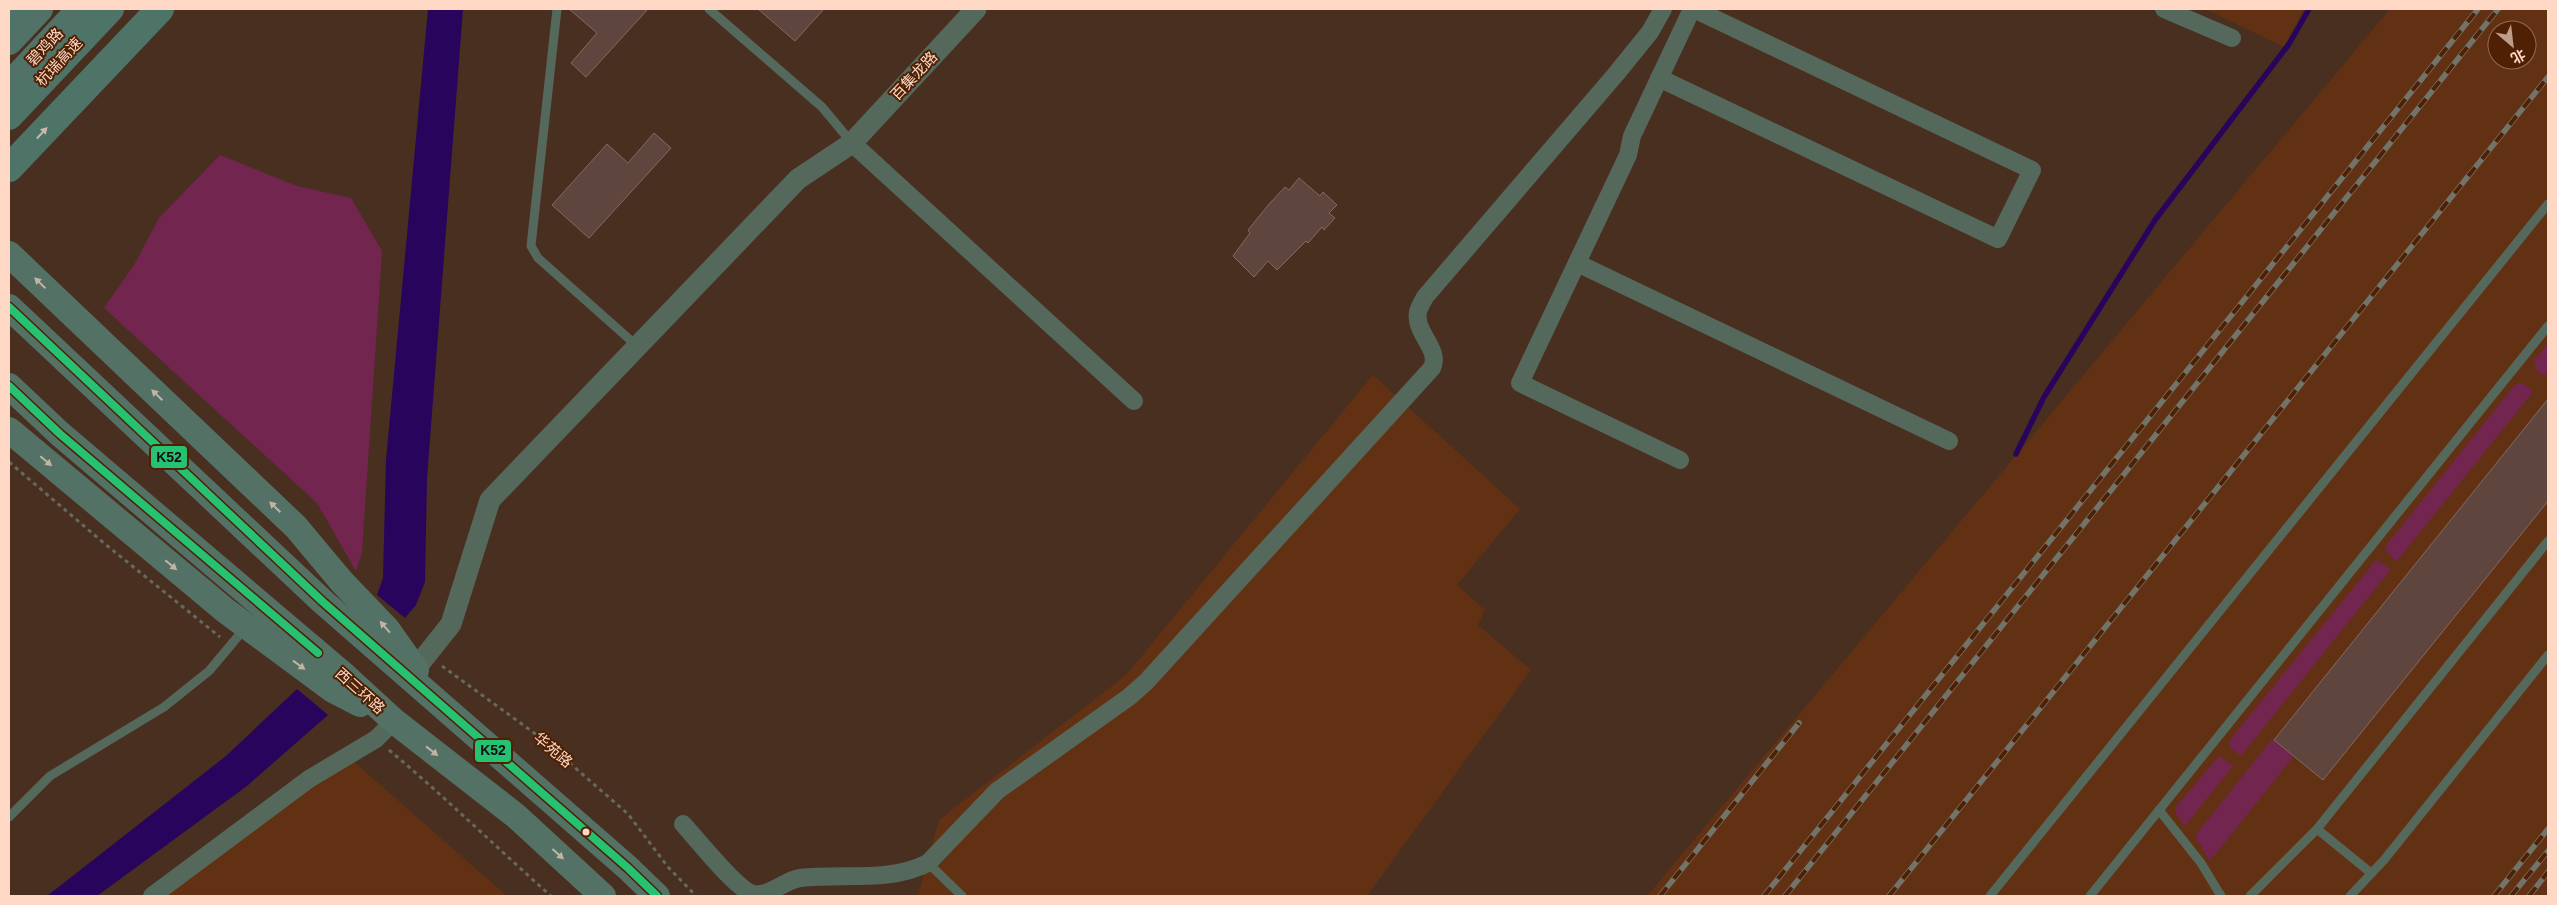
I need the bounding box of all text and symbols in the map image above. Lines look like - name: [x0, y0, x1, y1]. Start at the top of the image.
- north arrow: [2487, 20, 2537, 70]
- street label: 碧鸡路: [23, 24, 66, 69]
- street label: 杭瑞高速: [32, 34, 85, 89]
- text: 北: [2508, 46, 2528, 67]
- street label: 百集龙路: [887, 48, 940, 103]
- one-way arrow: [36, 127, 48, 139]
- one-way arrow: [34, 277, 46, 289]
- one-way arrow: [152, 389, 164, 401]
- line badge: K52: [150, 445, 188, 469]
- text: K52: [156, 449, 182, 465]
- one-way arrow: [39, 455, 52, 466]
- one-way arrow: [270, 501, 282, 513]
- one-way arrow: [164, 559, 177, 570]
- one-way arrow: [379, 621, 390, 634]
- one-way arrow: [292, 659, 305, 670]
- street label: 西三环路: [332, 664, 388, 717]
- street label: 华苑路: [531, 729, 576, 771]
- line badge: K52: [474, 739, 512, 763]
- text: K52: [480, 742, 506, 758]
- one-way arrow: [425, 746, 438, 757]
- unlabelled marker: [581, 827, 591, 837]
- one-way arrow: [551, 848, 563, 860]

